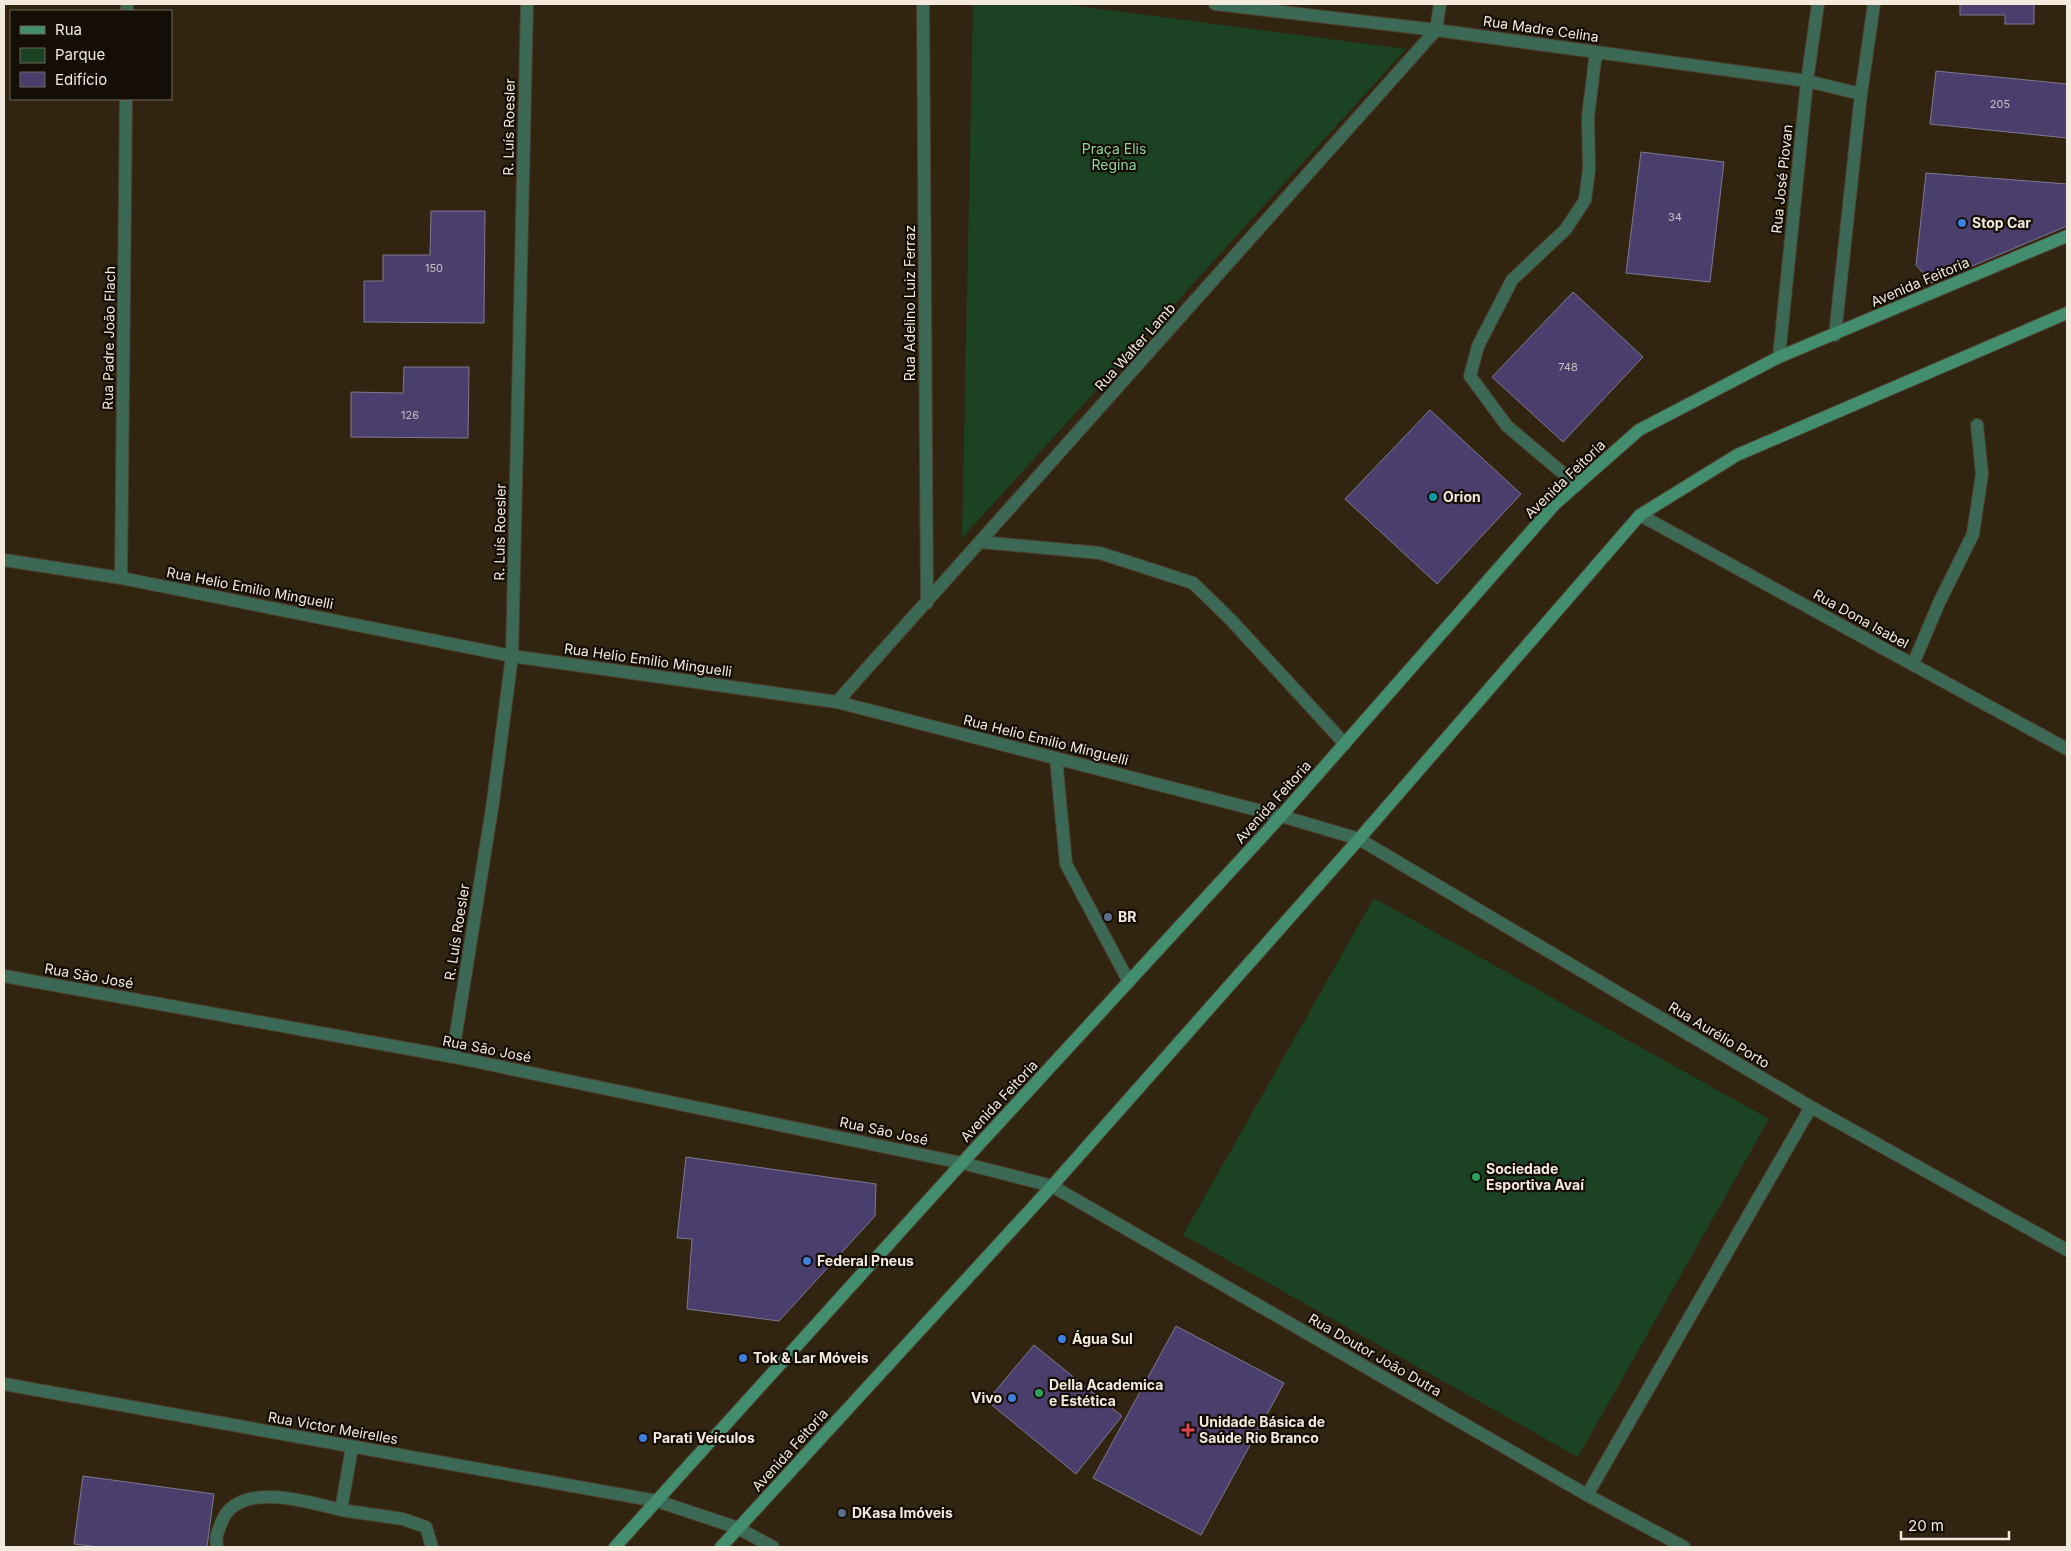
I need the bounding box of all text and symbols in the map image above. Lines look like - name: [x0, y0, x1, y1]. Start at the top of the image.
- legend: [10, 10, 172, 100]
- street label: Rua Madre Celina: [1482, 12, 1600, 45]
- text: Rua: [55, 20, 82, 39]
- text: Parque: [55, 45, 105, 64]
- text: Edifício: [55, 70, 107, 89]
- street label: R. Luís Roesler: [499, 78, 518, 176]
- house number: 205: [1990, 97, 2010, 111]
- street label: Rua José Piovan: [1767, 124, 1796, 234]
- park label: Praça Elis Regina: [1082, 140, 1146, 173]
- house number: 34: [1668, 210, 1682, 224]
- place label: Stop Car: [1972, 214, 2031, 231]
- marker: Stop Car: [1956, 217, 1968, 229]
- street label: Rua Adelino Luiz Ferraz: [901, 225, 918, 381]
- street label: Avenida Feitoria: [1868, 253, 1972, 310]
- house number: 150: [425, 261, 443, 275]
- street label: Rua Padre João Flach: [99, 266, 118, 410]
- street label: Rua Walter Lamb: [1091, 299, 1178, 394]
- house number: 748: [1558, 360, 1578, 374]
- house number: 126: [401, 408, 419, 422]
- street label: Avenida Feitoria: [1521, 436, 1608, 521]
- street label: R. Luís Roesler: [490, 483, 509, 581]
- place label: Orion: [1443, 488, 1481, 505]
- marker: Orion: [1427, 491, 1439, 503]
- street label: Rua Helio Emilio Minguelli: [165, 563, 335, 612]
- street label: Rua Dona Isabel: [1810, 585, 1912, 652]
- street label: Rua Helio Emilio Minguelli: [563, 639, 733, 680]
- street label: Rua Helio Emilio Minguelli: [962, 711, 1130, 768]
- street label: Avenida Feitoria: [1231, 757, 1314, 846]
- street label: R. Luís Roesler: [440, 882, 473, 981]
- place label: BR: [1118, 908, 1136, 925]
- marker: BR: [1102, 911, 1114, 923]
- street label: Rua São José: [43, 959, 135, 992]
- street label: Rua Aurélio Porto: [1666, 998, 1773, 1071]
- street label: Rua São José: [441, 1032, 533, 1065]
- street label: Avenida Feitoria: [956, 1056, 1041, 1145]
- street label: Rua São José: [838, 1113, 930, 1148]
- place label: Sociedade Esportiva Avaí: [1486, 1160, 1584, 1193]
- marker: Sociedade Esportiva Avaí: [1470, 1171, 1482, 1183]
- place label: Federal Pneus: [817, 1252, 914, 1269]
- marker: Federal Pneus: [801, 1255, 813, 1267]
- street label: Rua Doutor João Dutra: [1306, 1310, 1445, 1400]
- place label: Água Sul: [1072, 1329, 1133, 1347]
- marker: Água Sul: [1056, 1333, 1068, 1345]
- place label: Tok & Lar Móveis: [753, 1349, 869, 1366]
- marker: Tok & Lar Móveis: [737, 1352, 749, 1364]
- place label: Della Academica e Estética: [1049, 1376, 1163, 1409]
- marker: Della Academica e Estética: [1033, 1387, 1045, 1399]
- place label: Vivo: [971, 1389, 1002, 1406]
- marker: Vivo: [1006, 1392, 1018, 1404]
- street label: Avenida Feitoria: [748, 1405, 831, 1494]
- street label: Rua Victor Meirelles: [267, 1408, 400, 1447]
- place label: Unidade Básica de Saúde Rio Branco: [1199, 1413, 1325, 1446]
- marker: Unidade Básica de Saúde Rio Branco: [1181, 1423, 1195, 1437]
- place label: Parati Veículos: [653, 1429, 755, 1446]
- marker: Parati Veículos: [637, 1432, 649, 1444]
- place label: DKasa Imóveis: [852, 1504, 953, 1521]
- marker: DKasa Imóveis: [836, 1507, 848, 1519]
- scale bar: [1901, 1508, 2008, 1540]
- text: 20 m: [1908, 1516, 1944, 1535]

